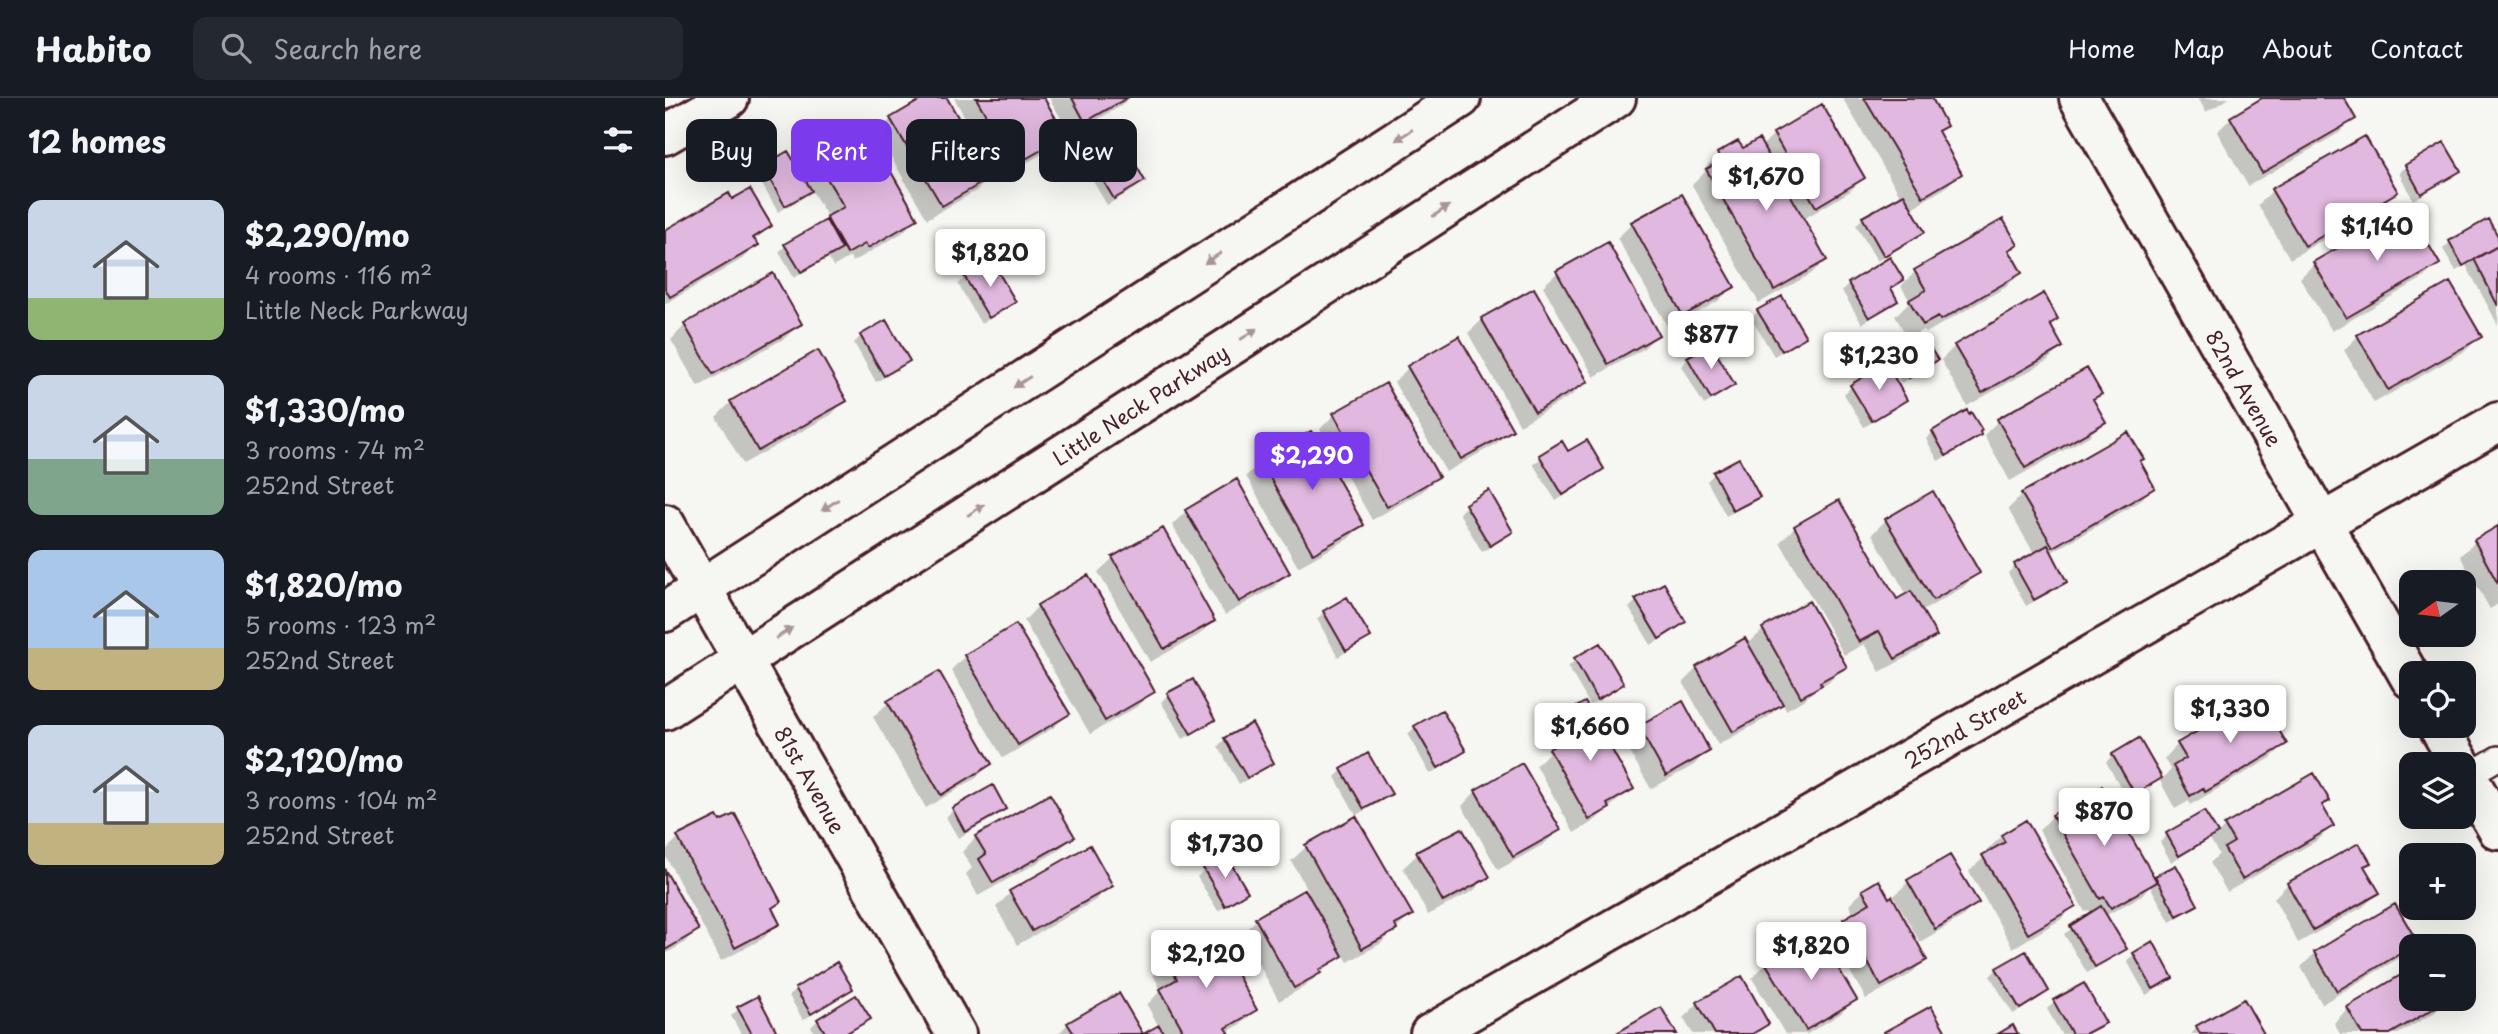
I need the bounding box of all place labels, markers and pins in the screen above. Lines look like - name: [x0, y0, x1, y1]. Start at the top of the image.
- pin: $1,670: [1709, 153, 1823, 213]
- pin: $1,140: [2320, 204, 2434, 263]
- pin: $1,820: [933, 230, 1047, 289]
- pin: $877: [1670, 312, 1752, 371]
- pin: $1,230: [1822, 332, 1936, 392]
- pin: $2,290: [1255, 432, 1369, 492]
- pin: $1,330: [2173, 686, 2287, 745]
- pin: $1,660: [1533, 704, 1647, 763]
- pin: $870: [2063, 788, 2145, 848]
- pin: $1,730: [1168, 820, 1282, 880]
- pin: $1,820: [1754, 922, 1868, 982]
- pin: $2,120: [1149, 930, 1263, 990]

